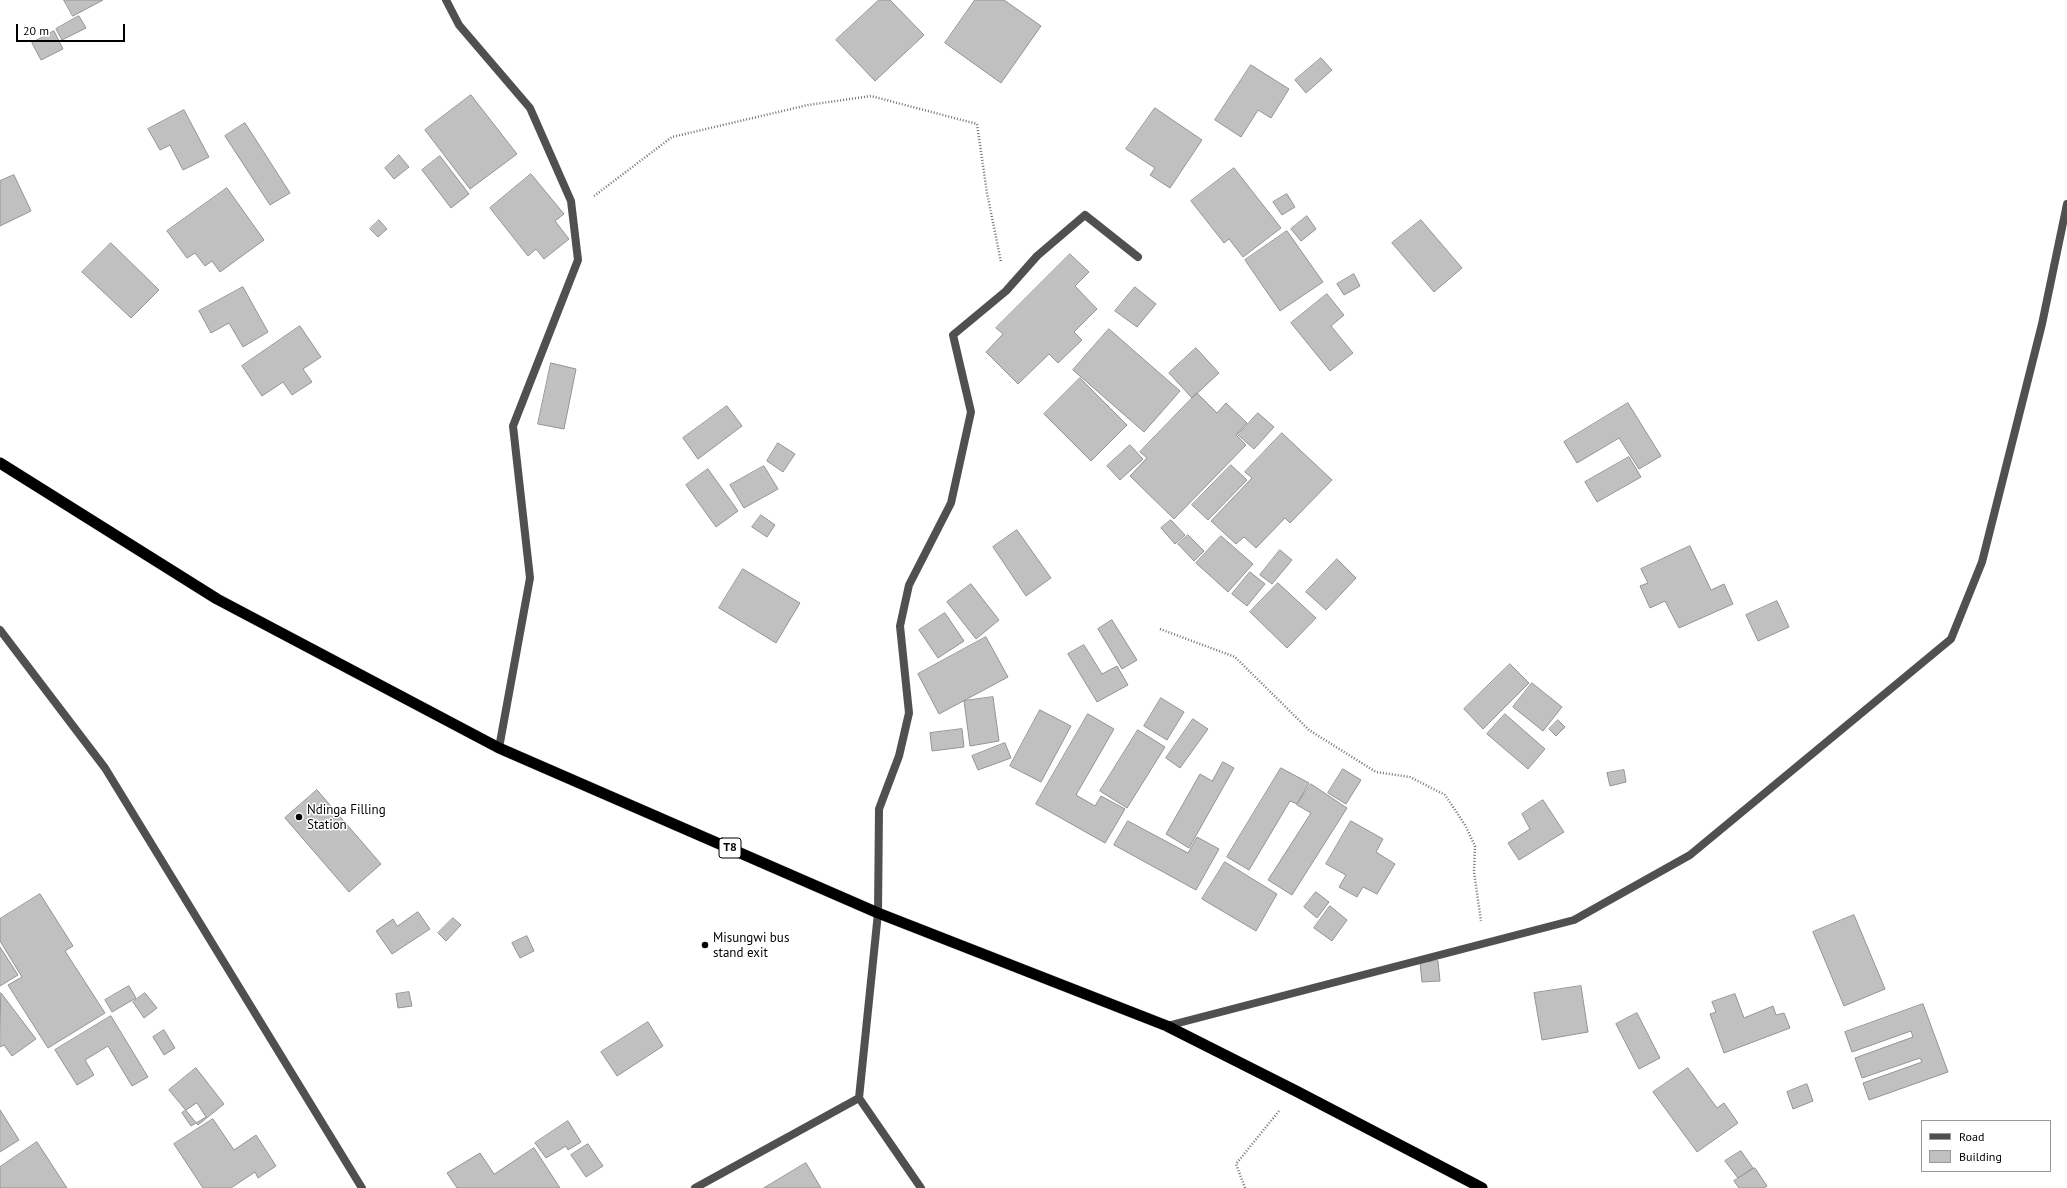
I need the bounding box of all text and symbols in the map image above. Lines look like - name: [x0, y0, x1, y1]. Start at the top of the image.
- scale bar: [18, 16, 127, 42]
- text: 20 m: [23, 23, 49, 38]
- place label: Ndinga Filling Station: [307, 802, 386, 833]
- marker: Ndinga Filling Station: [294, 812, 304, 822]
- road number: T8: [719, 838, 741, 858]
- place label: Misungwi bus stand exit: [713, 930, 789, 961]
- marker: Misungwi bus stand exit: [700, 940, 710, 950]
- legend: [1921, 1120, 2051, 1172]
- text: Road: [1959, 1129, 1984, 1144]
- text: Building: [1959, 1149, 2002, 1164]

